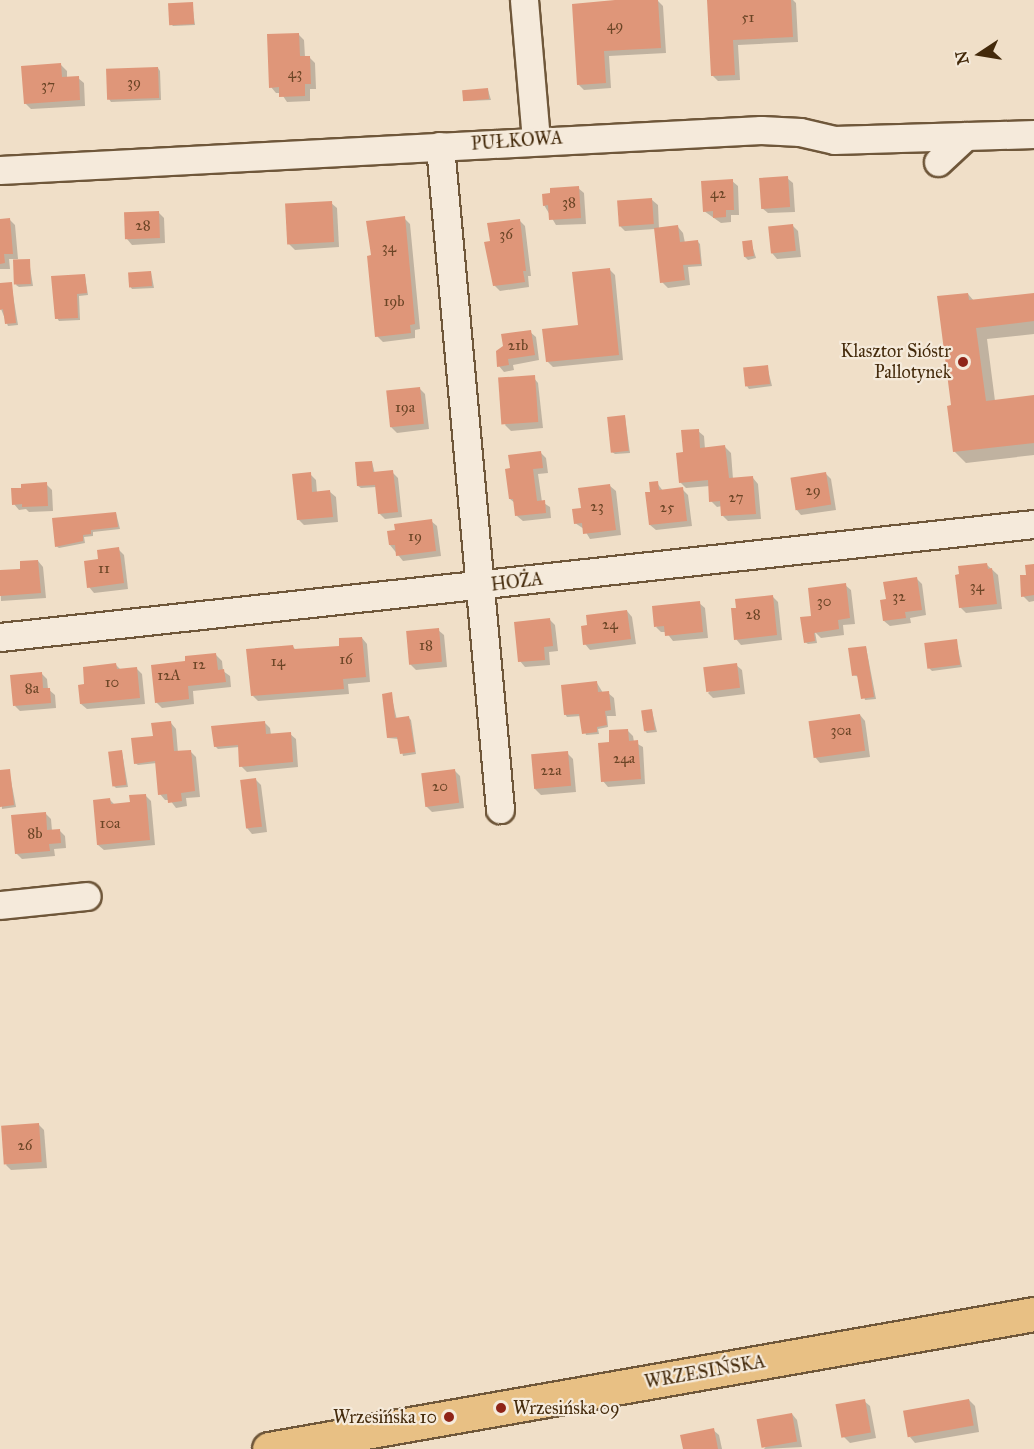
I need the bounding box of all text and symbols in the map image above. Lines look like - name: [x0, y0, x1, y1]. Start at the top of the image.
- house number: 51: [742, 9, 754, 27]
- house number: 49: [607, 17, 623, 35]
- north arrow: [950, 24, 1010, 84]
- text: N: [951, 49, 973, 66]
- house number: 43: [288, 65, 302, 83]
- house number: 39: [127, 74, 141, 92]
- house number: 37: [41, 77, 55, 95]
- street label: PUŁKOWA: [470, 127, 564, 155]
- house number: 42: [710, 185, 726, 203]
- house number: 38: [562, 194, 576, 212]
- house number: 28: [135, 217, 151, 235]
- house number: 36: [499, 226, 513, 244]
- house number: 34: [382, 239, 396, 257]
- house number: 19b: [383, 293, 405, 311]
- house number: 21b: [508, 337, 528, 355]
- place label: Klasztor Sióstr Pallotynek: [841, 341, 951, 384]
- marker: Klasztor Sióstr Pallotynek: [956, 355, 970, 369]
- house number: 19a: [395, 399, 415, 417]
- house number: 29: [805, 482, 821, 500]
- house number: 27: [728, 489, 744, 507]
- house number: 23: [590, 498, 604, 516]
- house number: 25: [660, 499, 674, 517]
- house number: 19: [408, 528, 422, 546]
- house number: 11: [98, 560, 110, 578]
- street label: HOŻA: [490, 568, 544, 596]
- house number: 34: [970, 578, 984, 596]
- house number: 32: [892, 588, 906, 606]
- house number: 30: [817, 593, 831, 611]
- house number: 28: [745, 606, 761, 624]
- house number: 24: [602, 616, 618, 634]
- house number: 18: [419, 637, 433, 655]
- house number: 16: [339, 651, 353, 669]
- house number: 14: [271, 653, 285, 671]
- house number: 12: [192, 656, 206, 674]
- house number: 12A: [157, 667, 181, 685]
- house number: 10: [105, 674, 119, 692]
- house number: 8a: [25, 680, 39, 698]
- house number: 30a: [830, 722, 852, 740]
- house number: 24a: [613, 750, 635, 768]
- house number: 22a: [540, 762, 562, 780]
- house number: 20: [432, 778, 448, 796]
- house number: 10a: [100, 815, 120, 833]
- house number: 8b: [27, 825, 43, 843]
- house number: 26: [17, 1137, 33, 1155]
- street label: WRZESIŃSKA: [643, 1351, 767, 1393]
- place label: Wrzesińska 09: [513, 1397, 620, 1419]
- marker: Wrzesińska 09: [494, 1401, 508, 1415]
- place label: Wrzesińska 10: [333, 1406, 437, 1428]
- marker: Wrzesińska 10: [442, 1410, 456, 1424]

